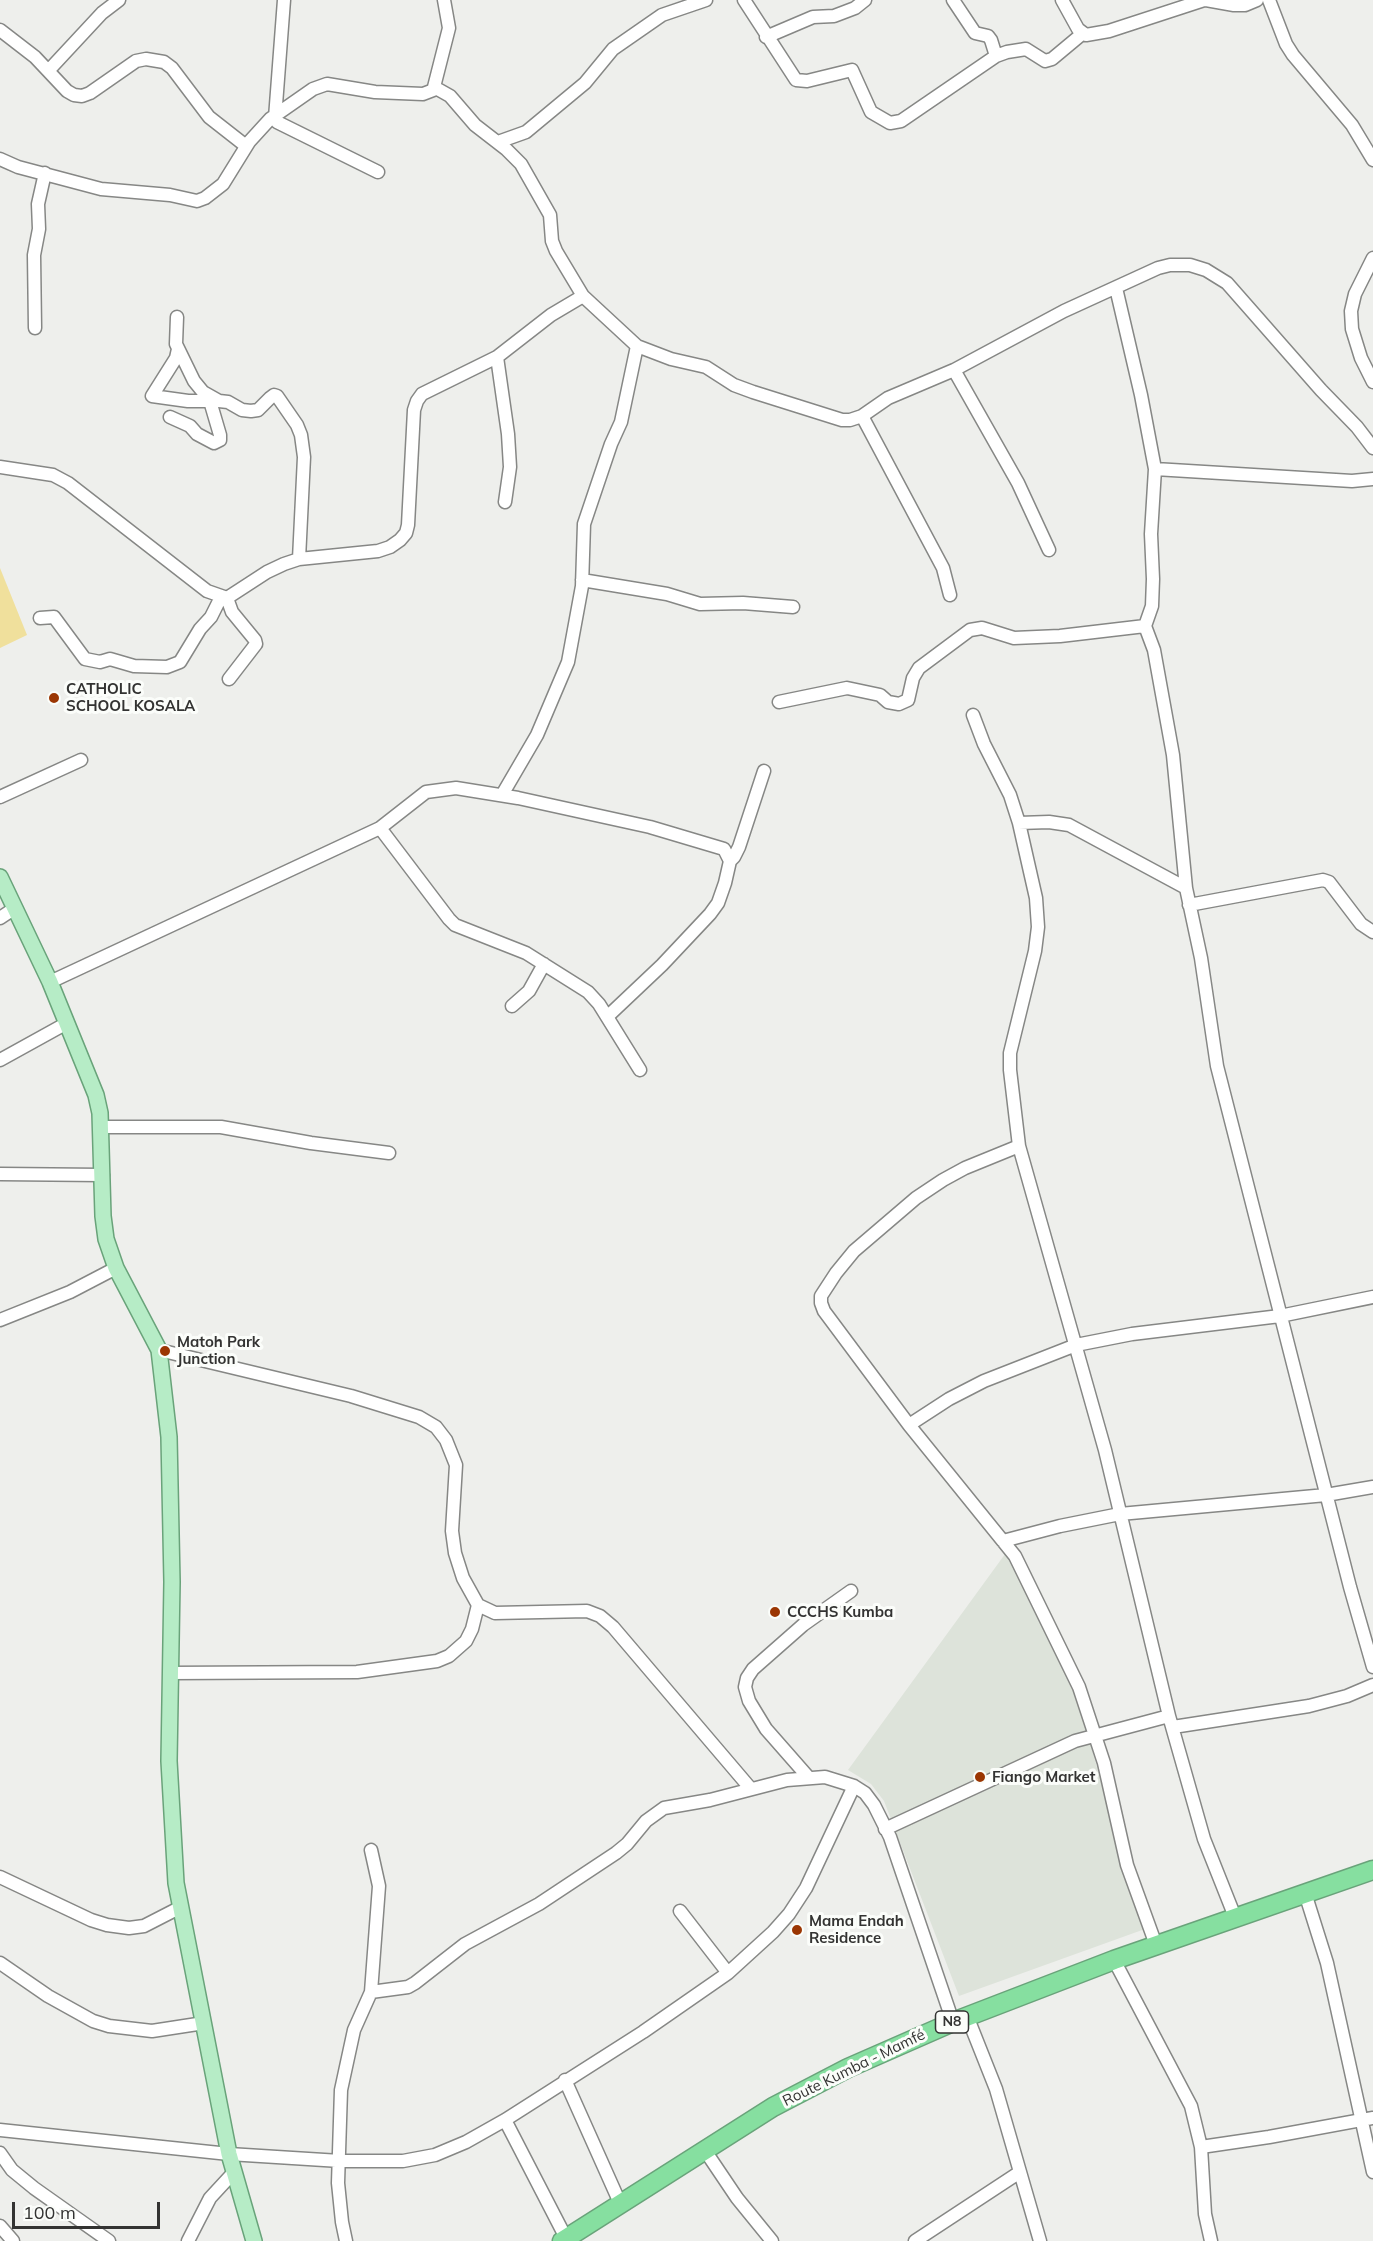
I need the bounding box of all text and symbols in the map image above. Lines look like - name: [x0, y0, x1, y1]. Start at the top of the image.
- place label: CATHOLIC SCHOOL KOSALA: [66, 680, 195, 715]
- marker: CATHOLIC SCHOOL KOSALA: [47, 691, 61, 705]
- place label: Matoh Park Junction: [177, 1333, 260, 1368]
- marker: Matoh Park Junction: [158, 1344, 172, 1358]
- place label: CCCHS Kumba: [787, 1603, 893, 1621]
- marker: CCCHS Kumba: [768, 1605, 782, 1619]
- place label: Fiango Market: [992, 1768, 1095, 1786]
- marker: Fiango Market: [973, 1770, 987, 1784]
- place label: Mama Endah Residence: [809, 1912, 904, 1947]
- marker: Mama Endah Residence: [790, 1923, 804, 1937]
- road number: N8: [936, 2011, 968, 2033]
- street label: Route Kumba - Mamfé: [780, 2026, 928, 2110]
- scale bar: [15, 2190, 164, 2228]
- text: 100 m: [23, 2201, 76, 2224]

